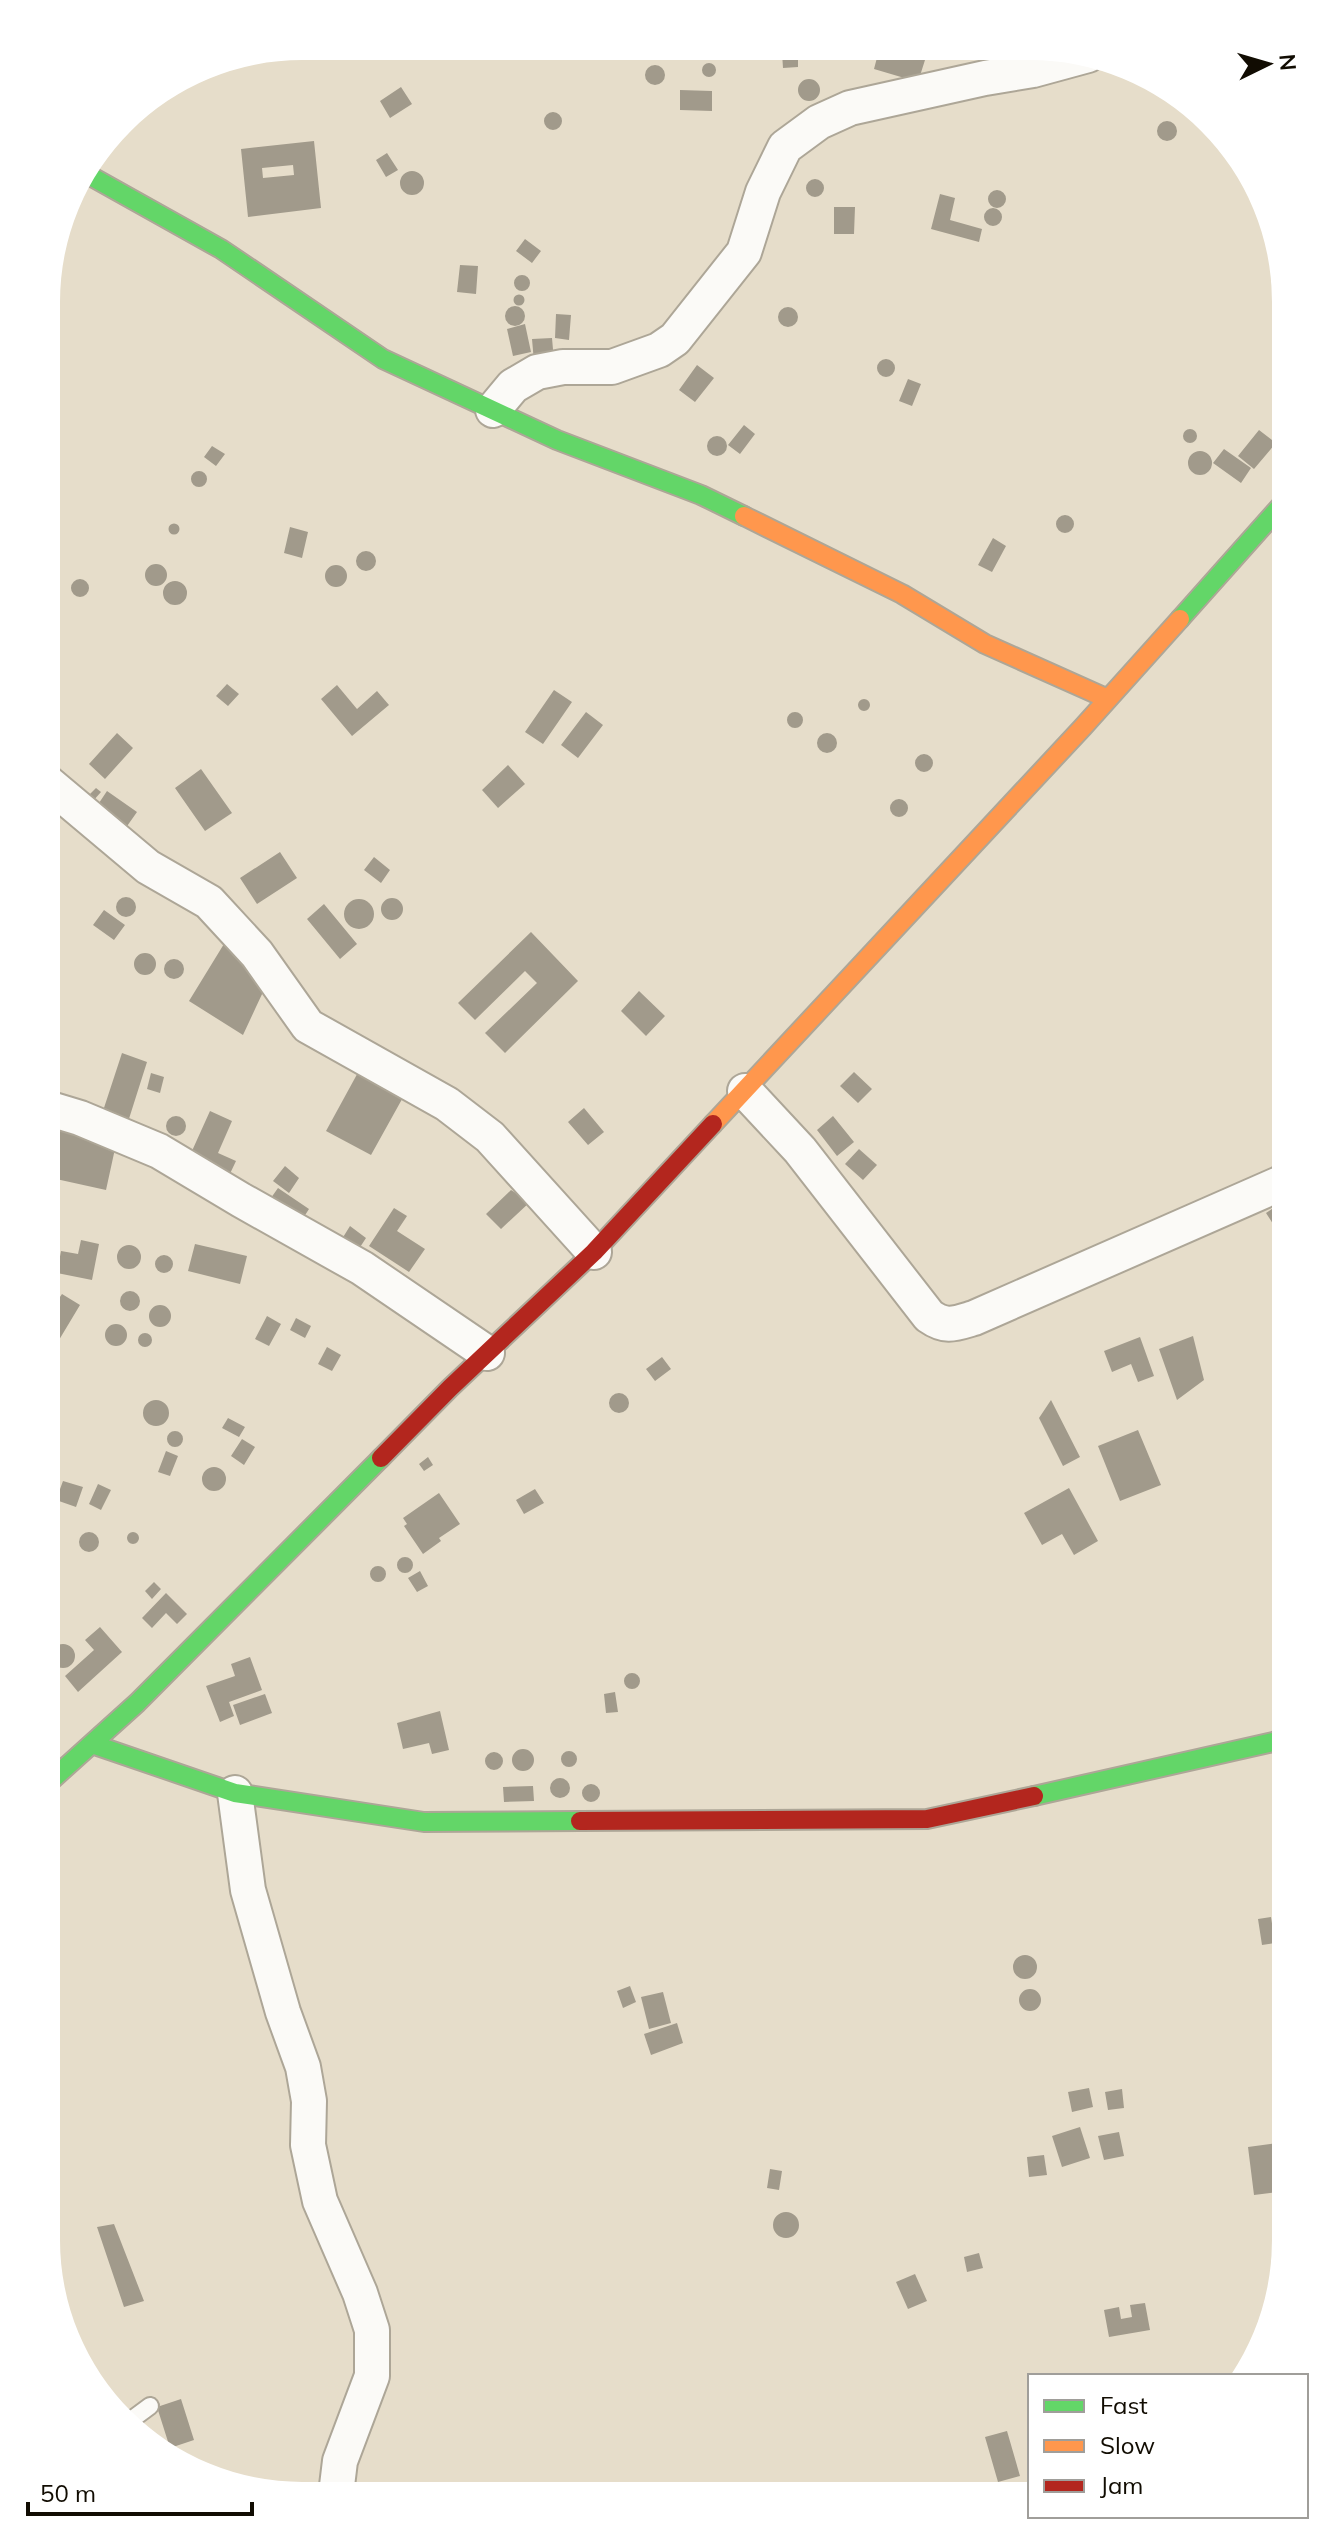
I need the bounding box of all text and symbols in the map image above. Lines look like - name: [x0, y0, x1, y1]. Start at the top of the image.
- north arrow: [1228, 24, 1308, 104]
- text: N: [1273, 53, 1303, 72]
- legend: [1028, 2374, 1308, 2518]
- text: Fast: [1100, 2390, 1148, 2420]
- text: Slow: [1100, 2430, 1155, 2460]
- scale bar: [28, 2466, 252, 2516]
- text: Jam: [1100, 2470, 1143, 2500]
- text: 50 m: [40, 2478, 96, 2508]

